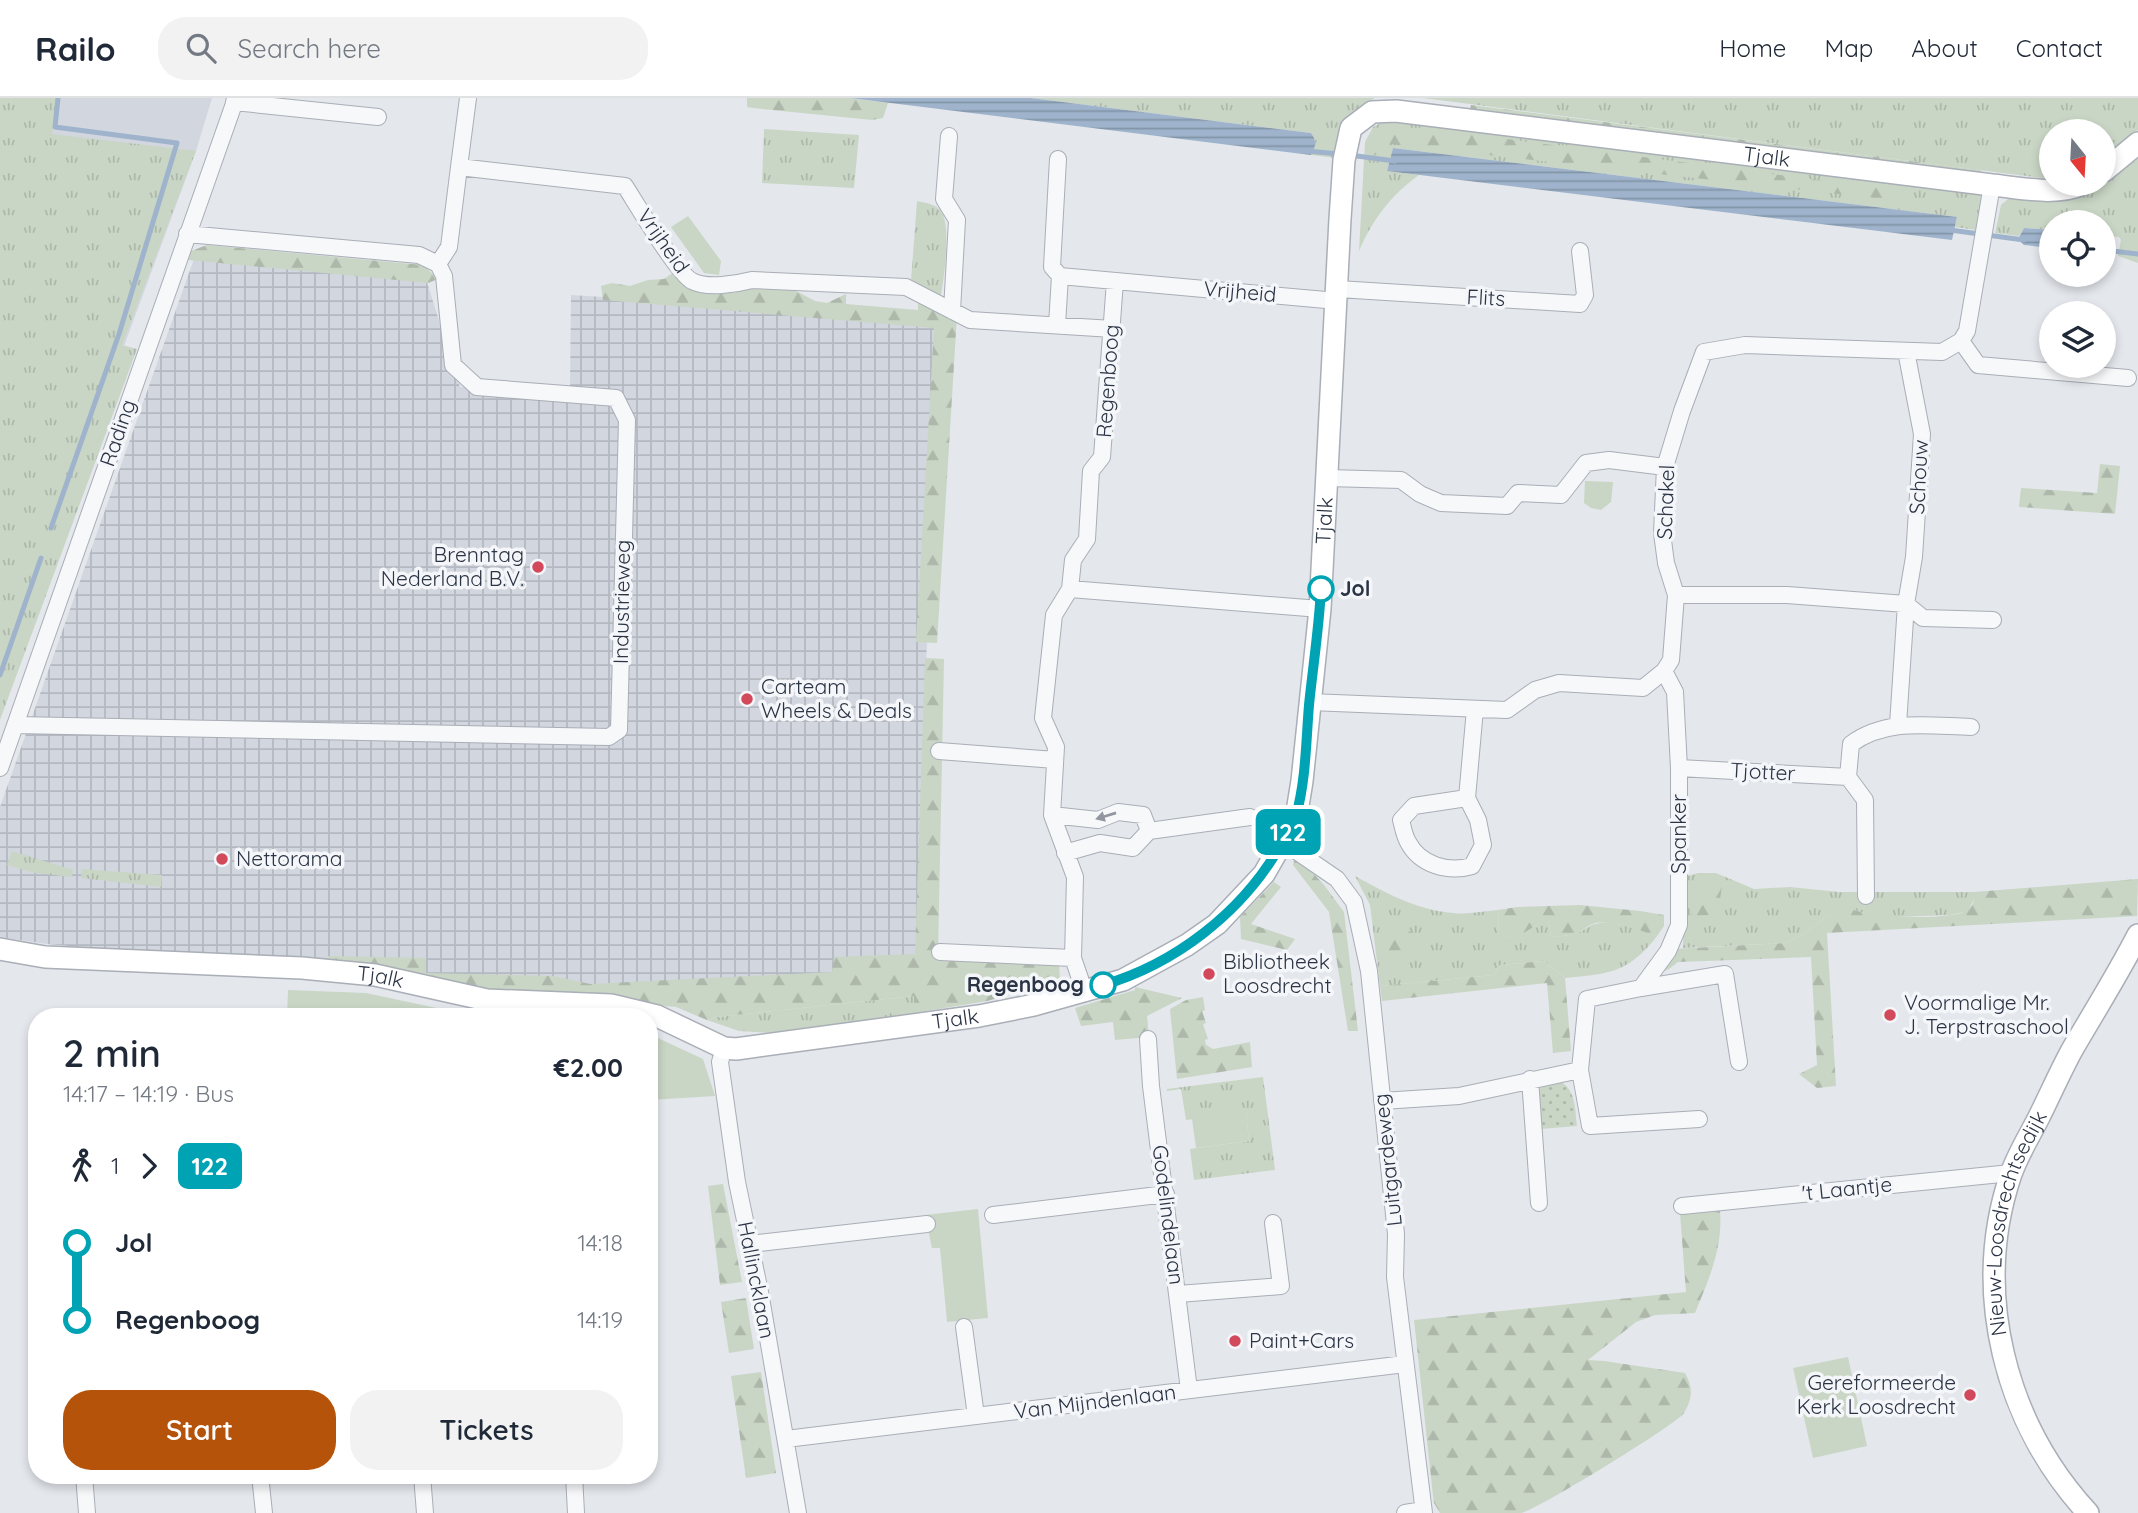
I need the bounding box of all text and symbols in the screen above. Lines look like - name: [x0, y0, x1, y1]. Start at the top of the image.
- search box: [158, 17, 648, 80]
- text: Railo: [35, 28, 116, 69]
- icon: search: [182, 29, 220, 67]
- text: Search here: [238, 32, 381, 65]
- text: Home: [1719, 33, 1786, 63]
- text: Map: [1824, 33, 1873, 63]
- text: About: [1911, 33, 1978, 63]
- text: Contact: [2016, 33, 2103, 63]
- north arrow: [2039, 119, 2116, 196]
- map controls: [2039, 119, 2116, 378]
- street label: Tjalk: [1742, 140, 1792, 172]
- street label: Vrijheid: [632, 203, 695, 278]
- button: locate: [2039, 210, 2116, 287]
- street label: Vrijheid: [1203, 275, 1278, 307]
- street label: Flits: [1466, 283, 1506, 311]
- button: layers: [2039, 301, 2116, 378]
- street label: Regenboog: [1090, 323, 1124, 439]
- street label: Rading: [93, 396, 141, 470]
- street label: Schouw: [1903, 439, 1933, 515]
- street label: Schakel: [1651, 464, 1679, 540]
- street label: Tjalk: [1309, 496, 1338, 545]
- street label: Industrieweg: [607, 540, 635, 664]
- place label: Brenntag Nederland B.V.: [381, 541, 524, 591]
- marker: Brenntag Nederland B.V.: [530, 559, 546, 575]
- place label: Jol: [1340, 575, 1370, 601]
- marker: Jol: [1308, 576, 1334, 602]
- place label: Carteam Wheels & Deals: [761, 673, 912, 723]
- marker: Carteam Wheels & Deals: [739, 691, 755, 707]
- street label: Tjotter: [1730, 756, 1796, 786]
- street label: Spanker: [1665, 794, 1691, 874]
- line badge: 122: [1248, 809, 1328, 855]
- one-way arrow: [1096, 811, 1117, 821]
- text: 122: [1270, 817, 1306, 847]
- place label: Nettorama: [236, 845, 342, 871]
- marker: Nettorama: [214, 851, 230, 867]
- place label: Bibliotheek Loosdrecht: [1223, 948, 1332, 998]
- street label: Tjalk: [356, 959, 407, 993]
- marker: Bibliotheek Loosdrecht: [1201, 966, 1217, 982]
- place label: Regenboog: [967, 971, 1084, 997]
- marker: Regenboog: [1090, 972, 1116, 998]
- place label: Voormalige Mr. J. Terpstraschool: [1904, 989, 2069, 1039]
- street label: Tjalk: [930, 1002, 980, 1034]
- marker: Voormalige Mr. J. Terpstraschool: [1882, 1007, 1898, 1023]
- text: 2 min: [63, 1029, 161, 1077]
- text: €2.00: [554, 1051, 623, 1084]
- text: 14:17 – 14:19 · Bus: [63, 1079, 234, 1108]
- street label: Luitgardeweg: [1367, 1092, 1407, 1228]
- street label: Nieuw-Loosdrechtsedijk: [1980, 1106, 2052, 1338]
- street label: Godelindelaan: [1148, 1144, 1190, 1286]
- icon: walk: [63, 1147, 101, 1185]
- icon: forward: [130, 1147, 168, 1185]
- text: 1: [111, 1151, 120, 1180]
- text: 122: [192, 1151, 228, 1181]
- street label: 't Laantje: [1801, 1170, 1893, 1206]
- street label: Hallincklaan: [733, 1219, 781, 1341]
- text: Jol: [115, 1226, 153, 1259]
- text: 14:18: [577, 1228, 623, 1257]
- text: Regenboog: [115, 1303, 260, 1336]
- text: 14:19: [577, 1305, 623, 1334]
- place label: Paint+Cars: [1249, 1327, 1354, 1353]
- marker: Paint+Cars: [1227, 1333, 1243, 1349]
- place label: Gereformeerde Kerk Loosdrecht: [1797, 1369, 1956, 1419]
- street label: Van Mijndenlaan: [1012, 1378, 1178, 1424]
- marker: Gereformeerde Kerk Loosdrecht: [1962, 1387, 1978, 1403]
- button: Start: [63, 1390, 336, 1470]
- button: Tickets: [350, 1390, 623, 1470]

